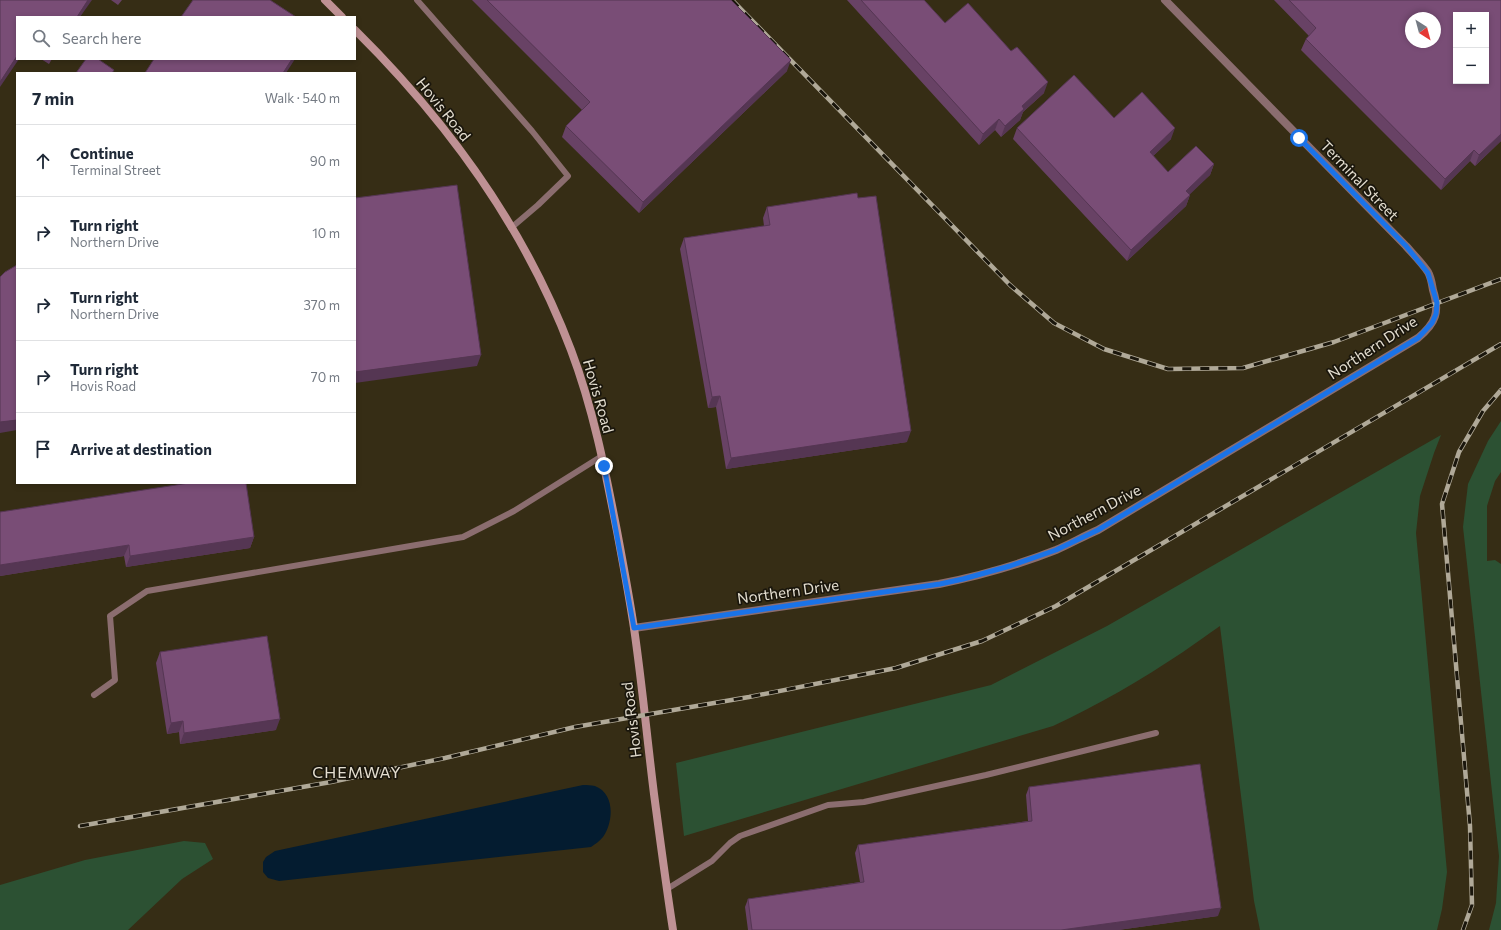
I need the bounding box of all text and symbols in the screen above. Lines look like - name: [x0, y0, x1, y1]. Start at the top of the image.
- north arrow: [1405, 12, 1441, 48]
- map controls: [1453, 12, 1489, 84]
- button: +: [1453, 12, 1489, 48]
- search box: [16, 16, 356, 60]
- icon: search: [30, 27, 52, 49]
- text: Search here: [62, 29, 141, 47]
- button: −: [1453, 48, 1489, 84]
- street label: Hovis Road: [413, 74, 475, 144]
- text: 7 min: [32, 88, 74, 109]
- text: Walk · 540 m: [265, 90, 340, 106]
- route start: [1290, 129, 1308, 147]
- street label: Terminal Street: [1317, 136, 1403, 224]
- text: Continue: [70, 144, 134, 162]
- icon: ahead: [32, 150, 54, 172]
- text: 90 m: [310, 153, 340, 169]
- text: Terminal Street: [70, 162, 161, 178]
- text: Turn right: [70, 216, 139, 234]
- icon: right: [32, 222, 54, 244]
- text: 10 m: [312, 225, 340, 241]
- text: Northern Drive: [70, 234, 159, 250]
- text: Turn right: [70, 288, 139, 306]
- icon: right: [32, 294, 54, 316]
- text: 370 m: [303, 297, 340, 313]
- text: Northern Drive: [70, 306, 159, 322]
- street label: Northern Drive: [1324, 311, 1420, 382]
- street label: Hovis Road: [580, 357, 618, 435]
- text: Turn right: [70, 360, 139, 378]
- icon: right: [32, 366, 54, 388]
- text: 70 m: [311, 369, 340, 385]
- text: Hovis Road: [70, 378, 136, 394]
- icon: arrive: [32, 438, 54, 460]
- text: Arrive at destination: [70, 440, 212, 458]
- route end: [595, 457, 613, 475]
- street label: Northern Drive: [1044, 480, 1144, 544]
- street label: Northern Drive: [736, 575, 840, 607]
- street label: Hovis Road: [617, 681, 645, 759]
- district label: CHEMWAY: [312, 762, 402, 781]

